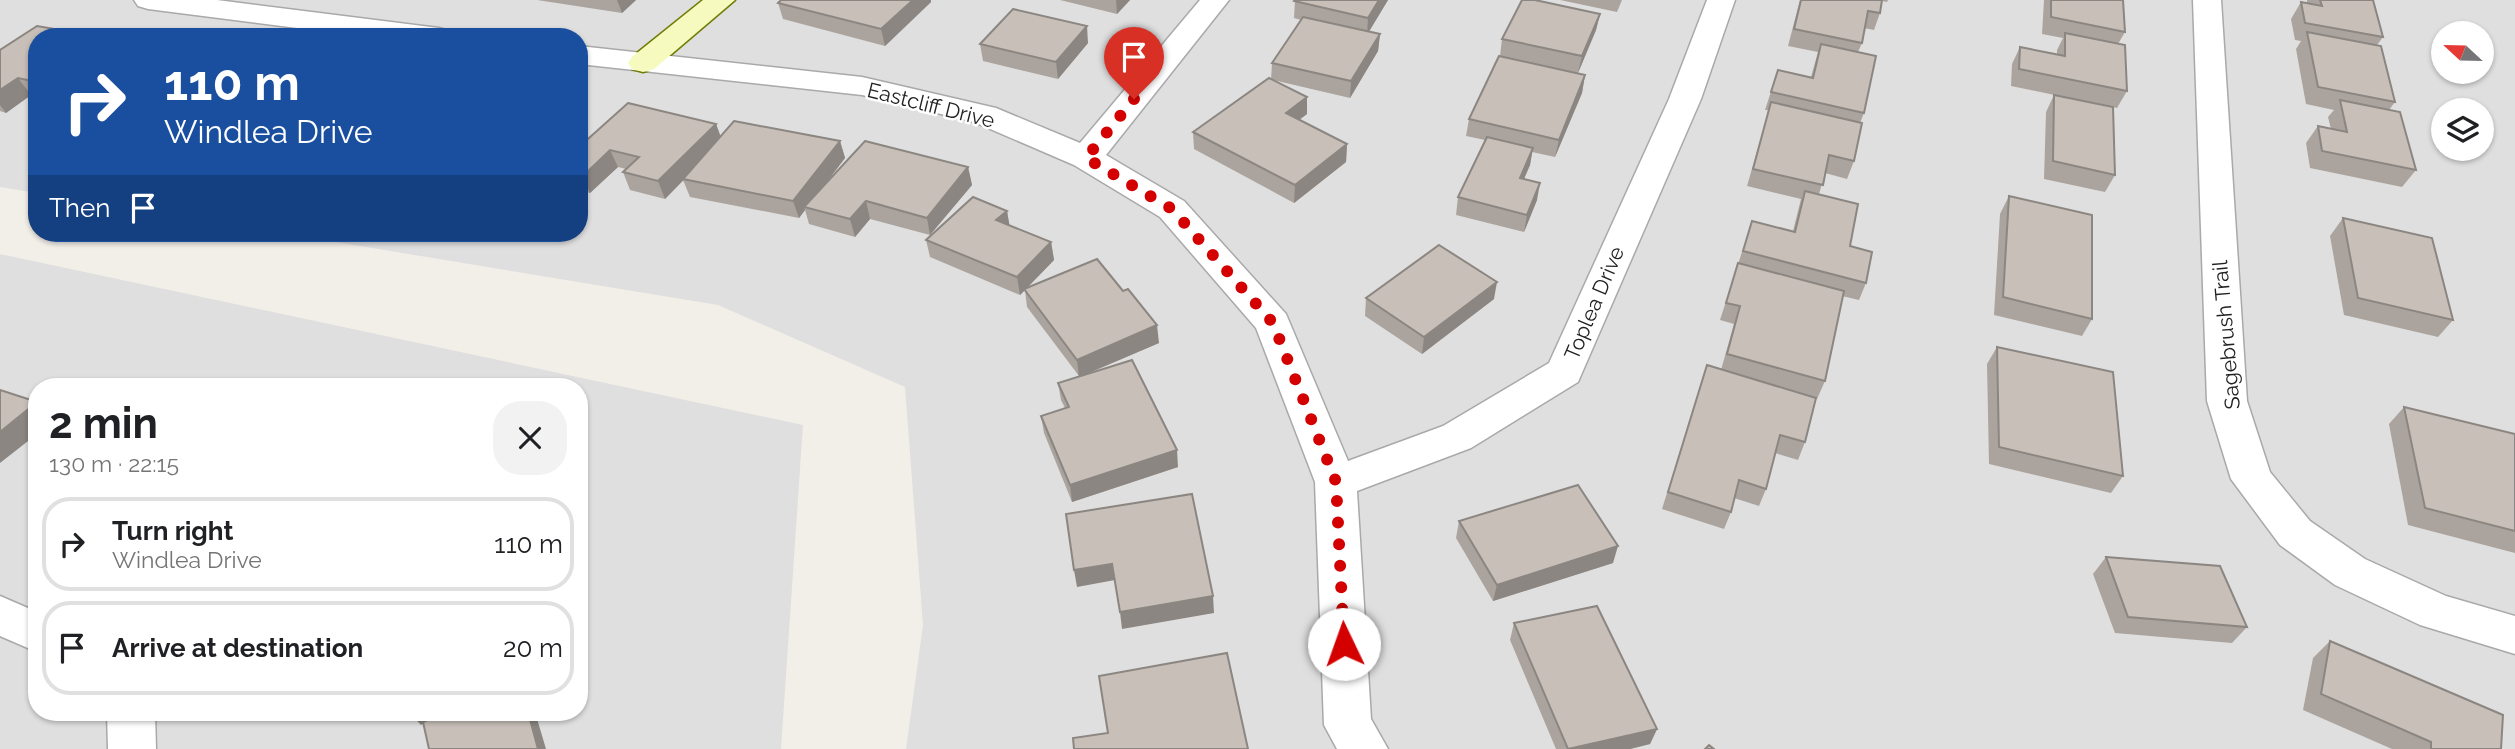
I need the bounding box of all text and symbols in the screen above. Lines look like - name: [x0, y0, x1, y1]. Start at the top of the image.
- north arrow: [2431, 21, 2494, 84]
- map controls: [2431, 21, 2494, 161]
- pin: [1104, 27, 1164, 99]
- icon: arrive: [1115, 38, 1153, 76]
- text: 110 m: [164, 54, 300, 111]
- icon: right: [49, 56, 140, 147]
- street label: Eastcliff Drive: [865, 77, 997, 133]
- button: layers: [2431, 98, 2494, 161]
- text: Windlea Drive: [164, 113, 372, 150]
- icon: arrive: [124, 189, 162, 227]
- text: Then: [49, 193, 110, 223]
- street label: Toplea Drive: [1559, 242, 1629, 364]
- street label: Sagebrush Trail: [2207, 259, 2245, 411]
- text: 2 min: [49, 399, 158, 448]
- button: close: [493, 401, 567, 475]
- text: 130 m · 22:15: [49, 450, 179, 477]
- text: Turn right: [112, 516, 233, 546]
- icon: right: [53, 525, 91, 563]
- text: 110 m: [494, 529, 563, 559]
- text: Windlea Drive: [112, 546, 262, 573]
- position arrow: [1307, 607, 1381, 681]
- icon: arrive: [53, 629, 91, 667]
- text: Arrive at destination: [112, 633, 363, 663]
- text: 20 m: [503, 633, 563, 663]

